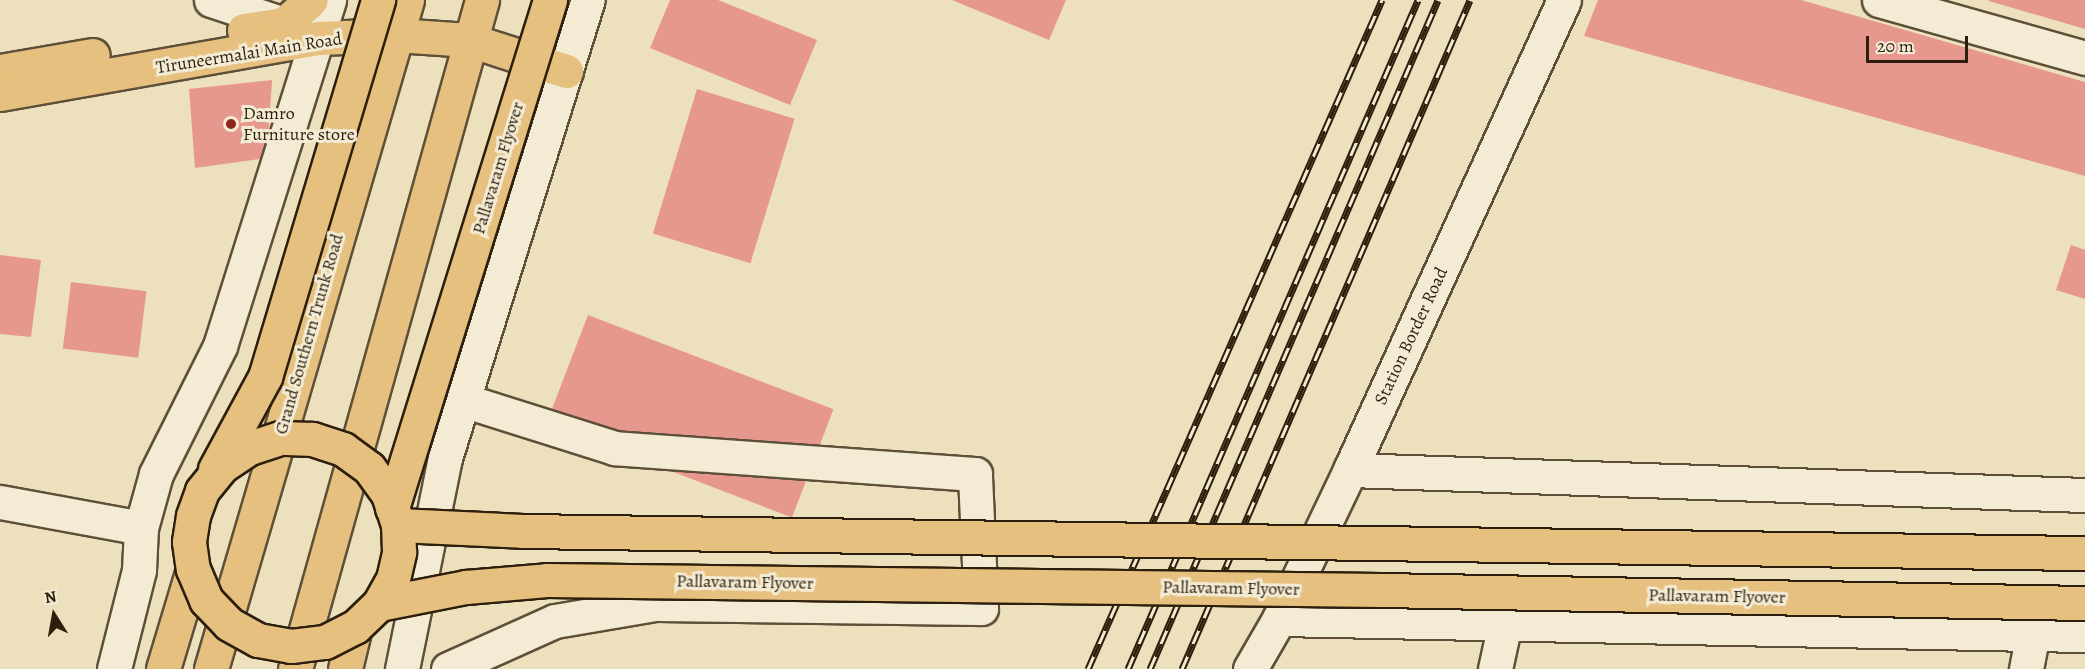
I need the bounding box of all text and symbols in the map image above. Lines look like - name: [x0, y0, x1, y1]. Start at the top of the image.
- scale bar: [1869, 24, 1971, 62]
- street label: Tiruneermalai Main Road: [154, 28, 344, 78]
- text: 20 m: [1877, 34, 1914, 58]
- street label: Pallavaram Flyover: [468, 99, 528, 237]
- place label: Damro Furniture store: [243, 103, 355, 146]
- marker: Damro Furniture store: [224, 117, 238, 131]
- street label: Grand Southern Trunk Road: [270, 231, 348, 437]
- street label: Station Border Road: [1370, 264, 1452, 408]
- street label: Pallavaram Flyover: [676, 570, 814, 594]
- street label: Pallavaram Flyover: [1162, 576, 1300, 600]
- street label: Pallavaram Flyover: [1648, 584, 1786, 608]
- north arrow: [24, 585, 84, 645]
- text: N: [43, 585, 58, 609]

